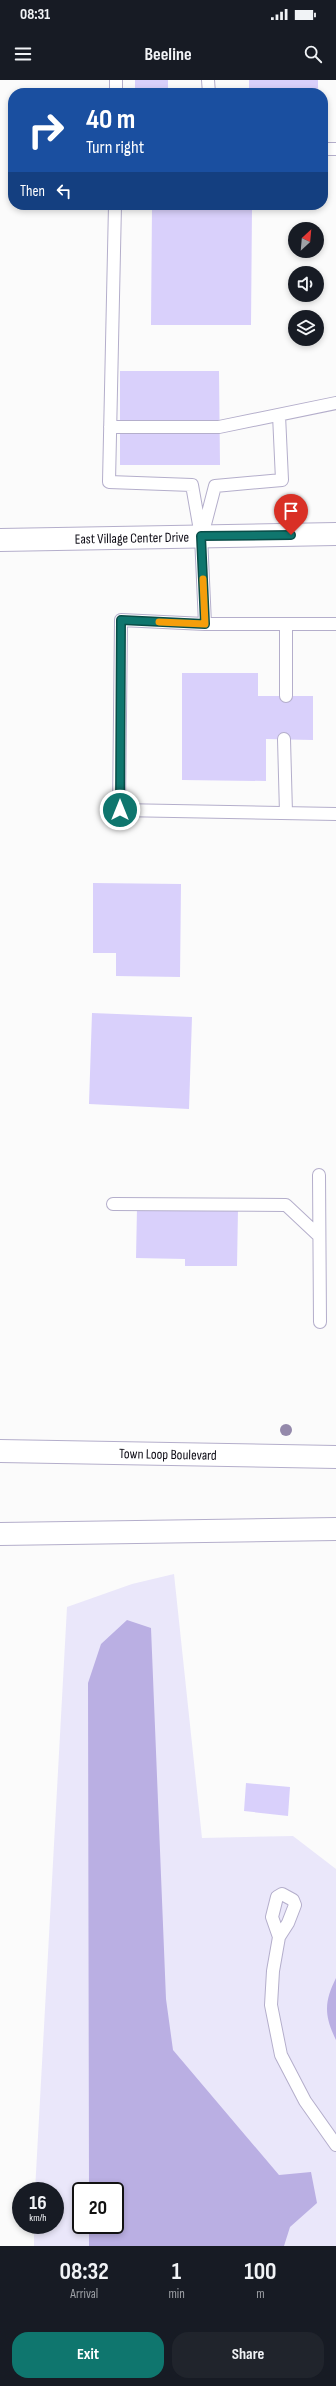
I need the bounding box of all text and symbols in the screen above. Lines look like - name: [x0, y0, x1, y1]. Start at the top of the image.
- text: 08:31: [20, 5, 50, 24]
- icon: menu: [12, 43, 34, 65]
- icon: search: [302, 43, 324, 65]
- text: Beeline: [144, 44, 192, 65]
- text: 40 m: [86, 103, 135, 136]
- icon: right: [20, 104, 72, 156]
- text: Turn right: [86, 137, 144, 158]
- icon: left: [53, 180, 75, 202]
- text: Then: [20, 182, 45, 201]
- north arrow: [288, 222, 324, 258]
- map controls: [288, 222, 324, 346]
- button: sound: [288, 266, 324, 302]
- button: layers: [288, 310, 324, 346]
- pin: [274, 494, 308, 535]
- icon: arrive: [280, 500, 302, 522]
- street label: East Village Center Drive: [75, 529, 189, 548]
- position arrow: [99, 789, 141, 831]
- street label: Town Loop Boulevard: [119, 1445, 217, 1464]
- speed limit sign: 20: [72, 2182, 124, 2234]
- text: 16: [29, 2191, 47, 2215]
- text: km/h: [29, 2212, 47, 2224]
- text: 08:32: [60, 2257, 109, 2286]
- text: 1: [172, 2257, 181, 2286]
- text: 100: [244, 2257, 276, 2286]
- text: Arrival: [70, 2286, 98, 2302]
- text: min: [168, 2286, 185, 2302]
- text: m: [256, 2286, 265, 2302]
- button: Exit: [12, 2332, 164, 2378]
- button: Share: [172, 2332, 324, 2378]

